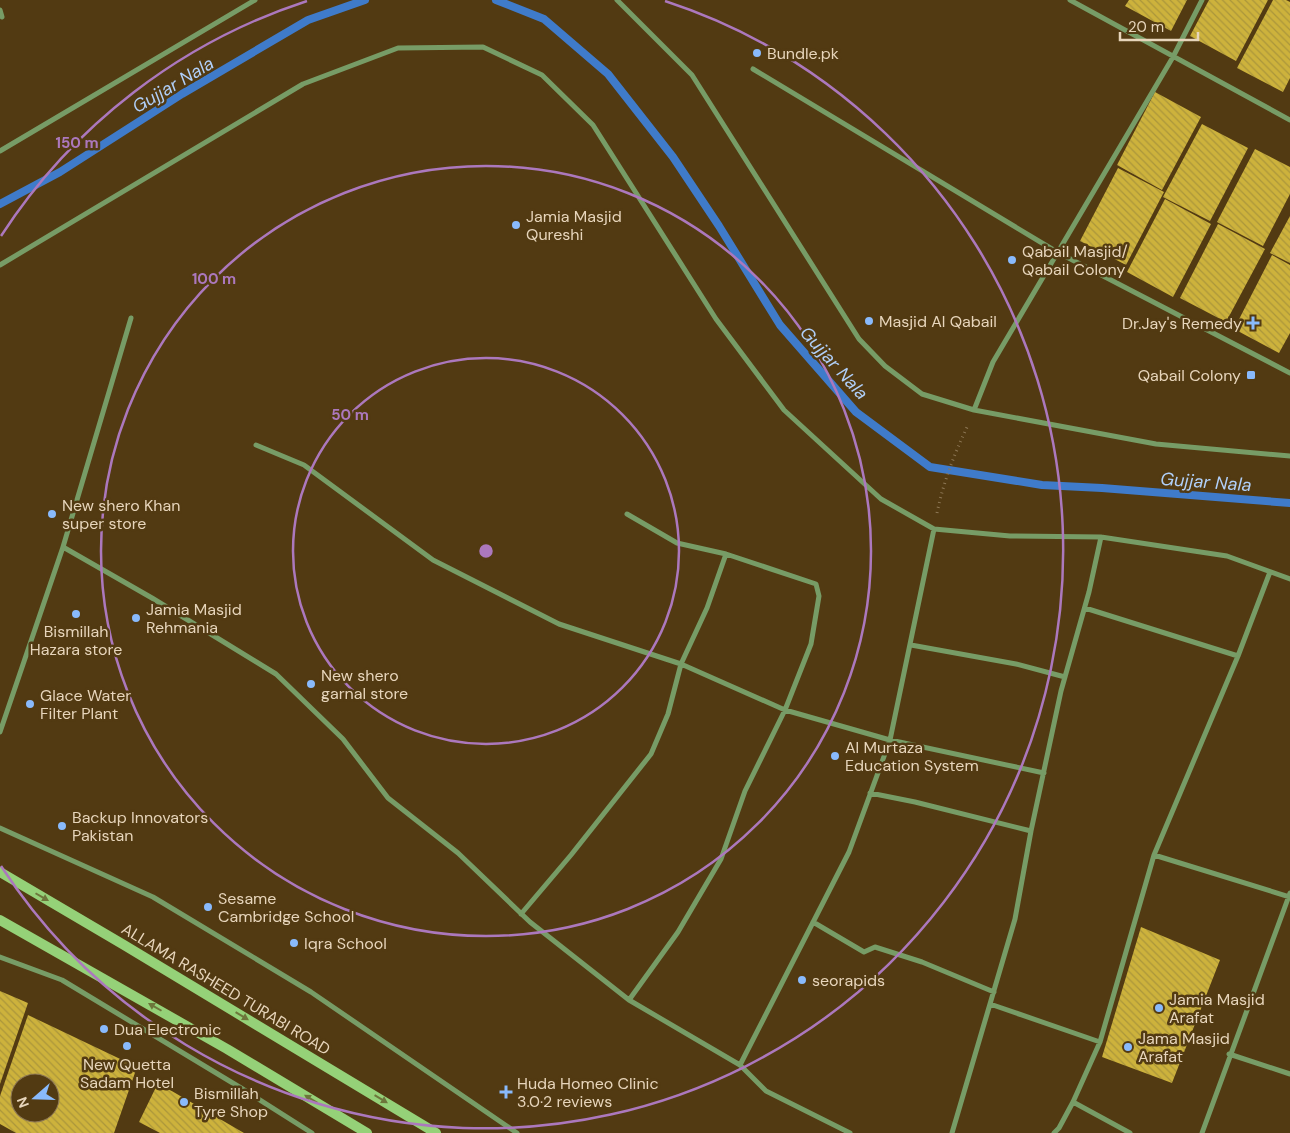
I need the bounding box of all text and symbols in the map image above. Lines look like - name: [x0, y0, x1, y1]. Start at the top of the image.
- scale bar: [1120, 10, 1198, 42]
- text: 20 m: [1128, 17, 1164, 37]
- place label: Bundle.pk: [767, 43, 839, 64]
- marker: Bundle.pk: [751, 47, 763, 59]
- water label: Gujjar Nala: [128, 51, 218, 119]
- text: 150 m: [56, 133, 99, 153]
- place label: Jamia Masjid Qureshi: [526, 206, 622, 245]
- marker: Jamia Masjid Qureshi: [510, 219, 522, 231]
- place label: Qabail Masjid/ Qabail Colony: [1022, 241, 1128, 280]
- marker: Qabail Masjid/ Qabail Colony: [1006, 254, 1018, 266]
- text: 100 m: [192, 269, 236, 289]
- place label: Masjid Al Qabail: [879, 311, 997, 332]
- place label: Dr.Jay's Remedy: [1122, 313, 1242, 334]
- marker: Masjid Al Qabail: [863, 315, 875, 327]
- marker: Dr.Jay's Remedy: [1246, 316, 1260, 330]
- water label: Gujjar Nala: [795, 321, 873, 405]
- place label: Qabail Colony: [1138, 365, 1241, 386]
- marker: Qabail Colony: [1245, 369, 1257, 381]
- text: 50 m: [331, 405, 369, 425]
- water label: Gujjar Nala: [1160, 467, 1252, 497]
- place label: New shero Khan super store: [62, 495, 180, 534]
- marker: New shero Khan super store: [46, 508, 58, 520]
- centre of rings: [477, 542, 495, 560]
- place label: Jamia Masjid Rehmania: [146, 599, 242, 638]
- marker: Bismillah Hazara store: [70, 608, 82, 620]
- marker: Jamia Masjid Rehmania: [130, 612, 142, 624]
- place label: Bismillah Hazara store: [30, 621, 122, 660]
- place label: New shero garnal store: [321, 665, 408, 704]
- marker: New shero garnal store: [305, 678, 317, 690]
- place label: Glace Water Filter Plant: [40, 685, 131, 724]
- marker: Glace Water Filter Plant: [24, 698, 36, 710]
- place label: Al Murtaza Education System: [845, 737, 979, 776]
- marker: Al Murtaza Education System: [829, 750, 841, 762]
- place label: Backup Innovators Pakistan: [72, 807, 208, 846]
- marker: Backup Innovators Pakistan: [56, 820, 68, 832]
- place label: Sesame Cambridge School: [218, 888, 354, 927]
- one-way arrow: [36, 892, 49, 901]
- marker: Sesame Cambridge School: [202, 901, 214, 913]
- street label: ALLAMA RASHEED TURABI ROAD: [118, 918, 334, 1060]
- place label: Iqra School: [304, 933, 387, 954]
- marker: Iqra School: [288, 937, 300, 949]
- place label: seorapids: [812, 970, 885, 991]
- marker: seorapids: [796, 974, 808, 986]
- place label: Jamia Masjid Arafat: [1169, 989, 1265, 1028]
- marker: Jamia Masjid Arafat: [1153, 1002, 1165, 1014]
- one-way arrow: [149, 1003, 162, 1012]
- one-way arrow: [236, 1011, 249, 1020]
- place label: Dua Electronic: [114, 1019, 221, 1040]
- marker: Dua Electronic: [98, 1023, 110, 1035]
- place label: Jama Masjid Arafat: [1138, 1028, 1230, 1067]
- marker: New Quetta Sadam Hotel: [121, 1040, 133, 1052]
- marker: Jama Masjid Arafat: [1122, 1041, 1134, 1053]
- place label: New Quetta Sadam Hotel: [80, 1054, 174, 1093]
- north arrow: [10, 1073, 60, 1123]
- place label: Huda Homeo Clinic 3.0·2 reviews: [517, 1073, 659, 1112]
- place label: Bismillah Tyre Shop: [194, 1083, 268, 1122]
- marker: Huda Homeo Clinic 3.0·2 reviews: [499, 1085, 513, 1099]
- one-way arrow: [304, 1094, 317, 1103]
- text: N: [13, 1095, 33, 1110]
- one-way arrow: [375, 1095, 388, 1104]
- marker: Bismillah Tyre Shop: [178, 1096, 190, 1108]

